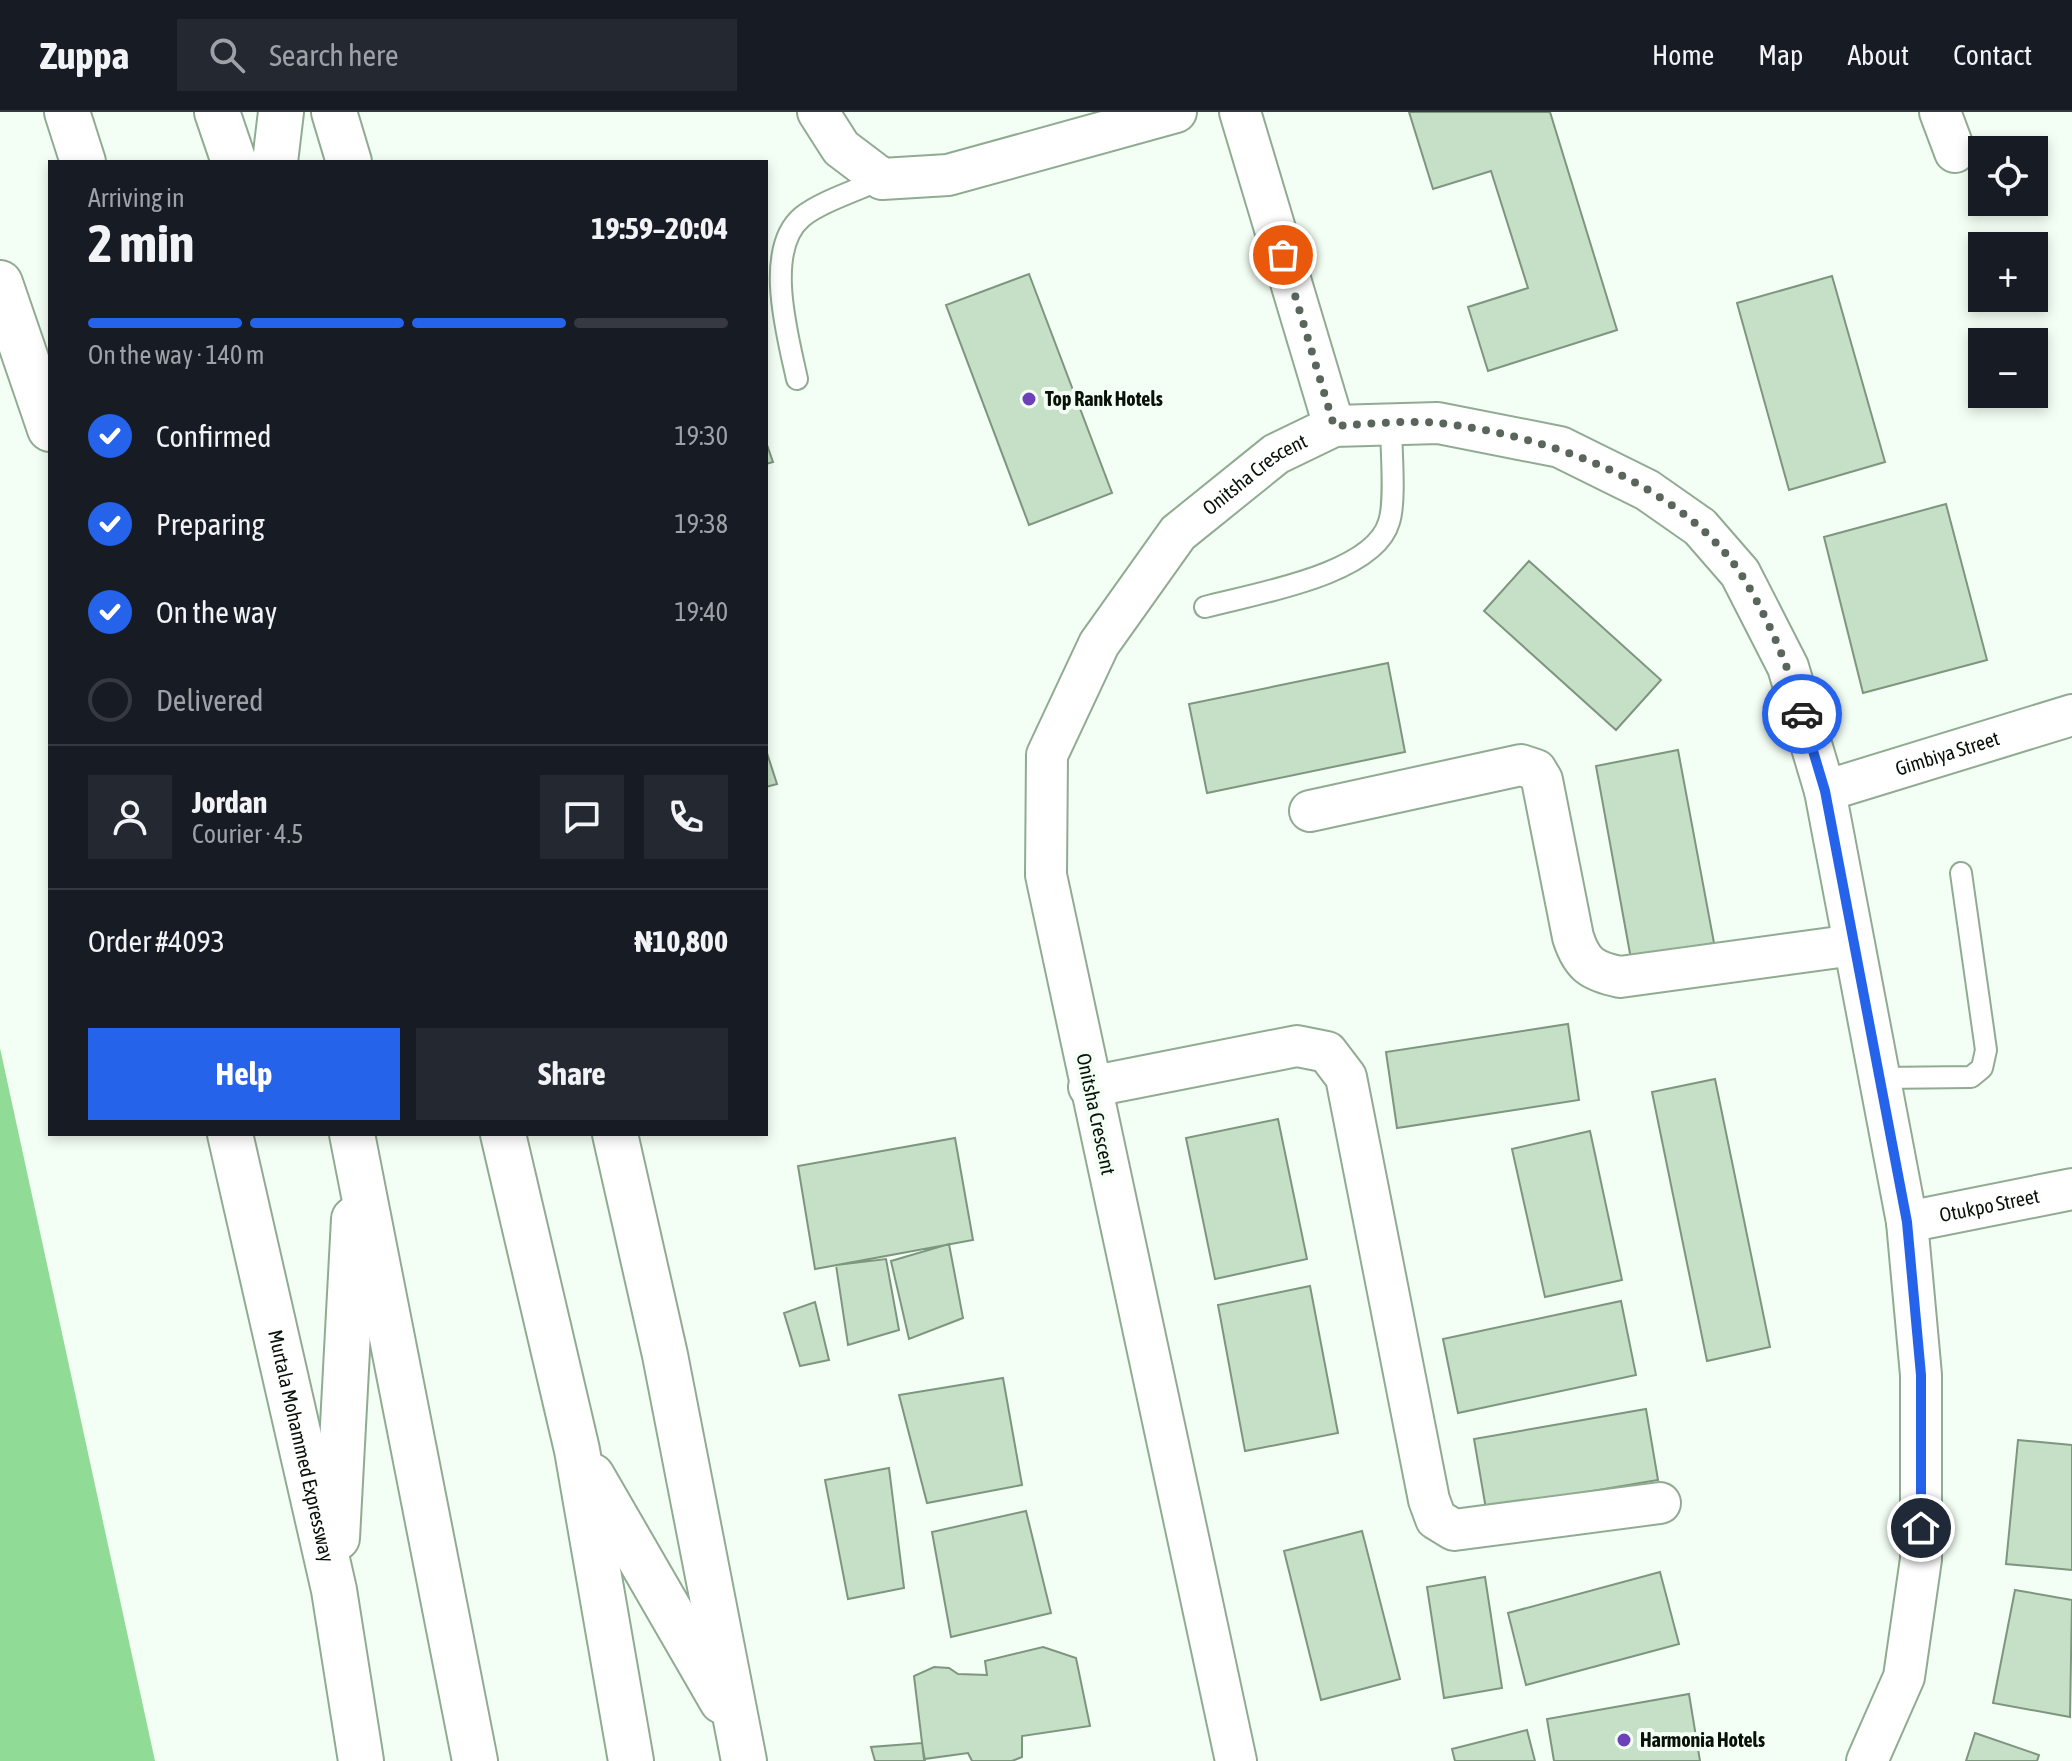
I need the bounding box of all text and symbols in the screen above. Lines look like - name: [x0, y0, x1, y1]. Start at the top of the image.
- search box: [177, 19, 737, 91]
- icon: search: [205, 33, 249, 77]
- text: Zuppa: [40, 34, 129, 77]
- text: Search here: [269, 38, 399, 72]
- text: Home: [1652, 39, 1714, 71]
- text: Map: [1758, 39, 1803, 71]
- text: About: [1847, 39, 1909, 71]
- text: Contact: [1953, 39, 2032, 71]
- map controls: [1968, 136, 2048, 408]
- button: locate: [1968, 136, 2048, 216]
- text: Arriving in: [88, 183, 185, 213]
- text: 19:59–20:04: [591, 211, 728, 245]
- text: 2 min: [88, 213, 194, 273]
- pin: [1249, 221, 1317, 289]
- button: +: [1968, 232, 2048, 312]
- icon: bag: [1261, 233, 1305, 277]
- button: −: [1968, 328, 2048, 408]
- text: On the way · 140 m: [88, 340, 265, 370]
- place label: Top Rank Hotels: [1045, 387, 1163, 410]
- marker: Top Rank Hotels: [1020, 390, 1038, 408]
- icon: check: [88, 414, 132, 458]
- text: Confirmed: [156, 419, 271, 453]
- text: 19:30: [674, 421, 728, 451]
- street label: Onitsha Crescent: [1198, 429, 1311, 519]
- icon: check: [88, 502, 132, 546]
- text: Preparing: [156, 507, 265, 541]
- text: 19:38: [674, 509, 728, 539]
- icon: check: [88, 590, 132, 634]
- text: On the way: [156, 595, 277, 629]
- text: 19:40: [674, 597, 728, 627]
- courier: [1762, 674, 1842, 754]
- text: Delivered: [156, 683, 264, 717]
- icon: car: [1780, 692, 1824, 736]
- street label: Gimbiya Street: [1892, 726, 2002, 780]
- button: person: [88, 775, 172, 859]
- button: chat: [540, 775, 624, 859]
- button: phone: [644, 775, 728, 859]
- text: Jordan: [192, 785, 267, 819]
- text: Courier · 4.5: [192, 819, 303, 849]
- text: Order #4093: [88, 924, 225, 958]
- text: ₦10,800: [634, 924, 728, 958]
- button: Help: [88, 1028, 400, 1120]
- button: Share: [416, 1028, 728, 1120]
- street label: Onitsha Crescent: [1072, 1051, 1121, 1177]
- street label: Otukpo Street: [1937, 1184, 2042, 1226]
- street label: Murtala Mohammed Expressway: [264, 1327, 339, 1564]
- pin: [1887, 1494, 1955, 1562]
- icon: home: [1899, 1506, 1943, 1550]
- place label: Harmonia Hotels: [1640, 1728, 1765, 1751]
- marker: Harmonia Hotels: [1615, 1731, 1633, 1749]

